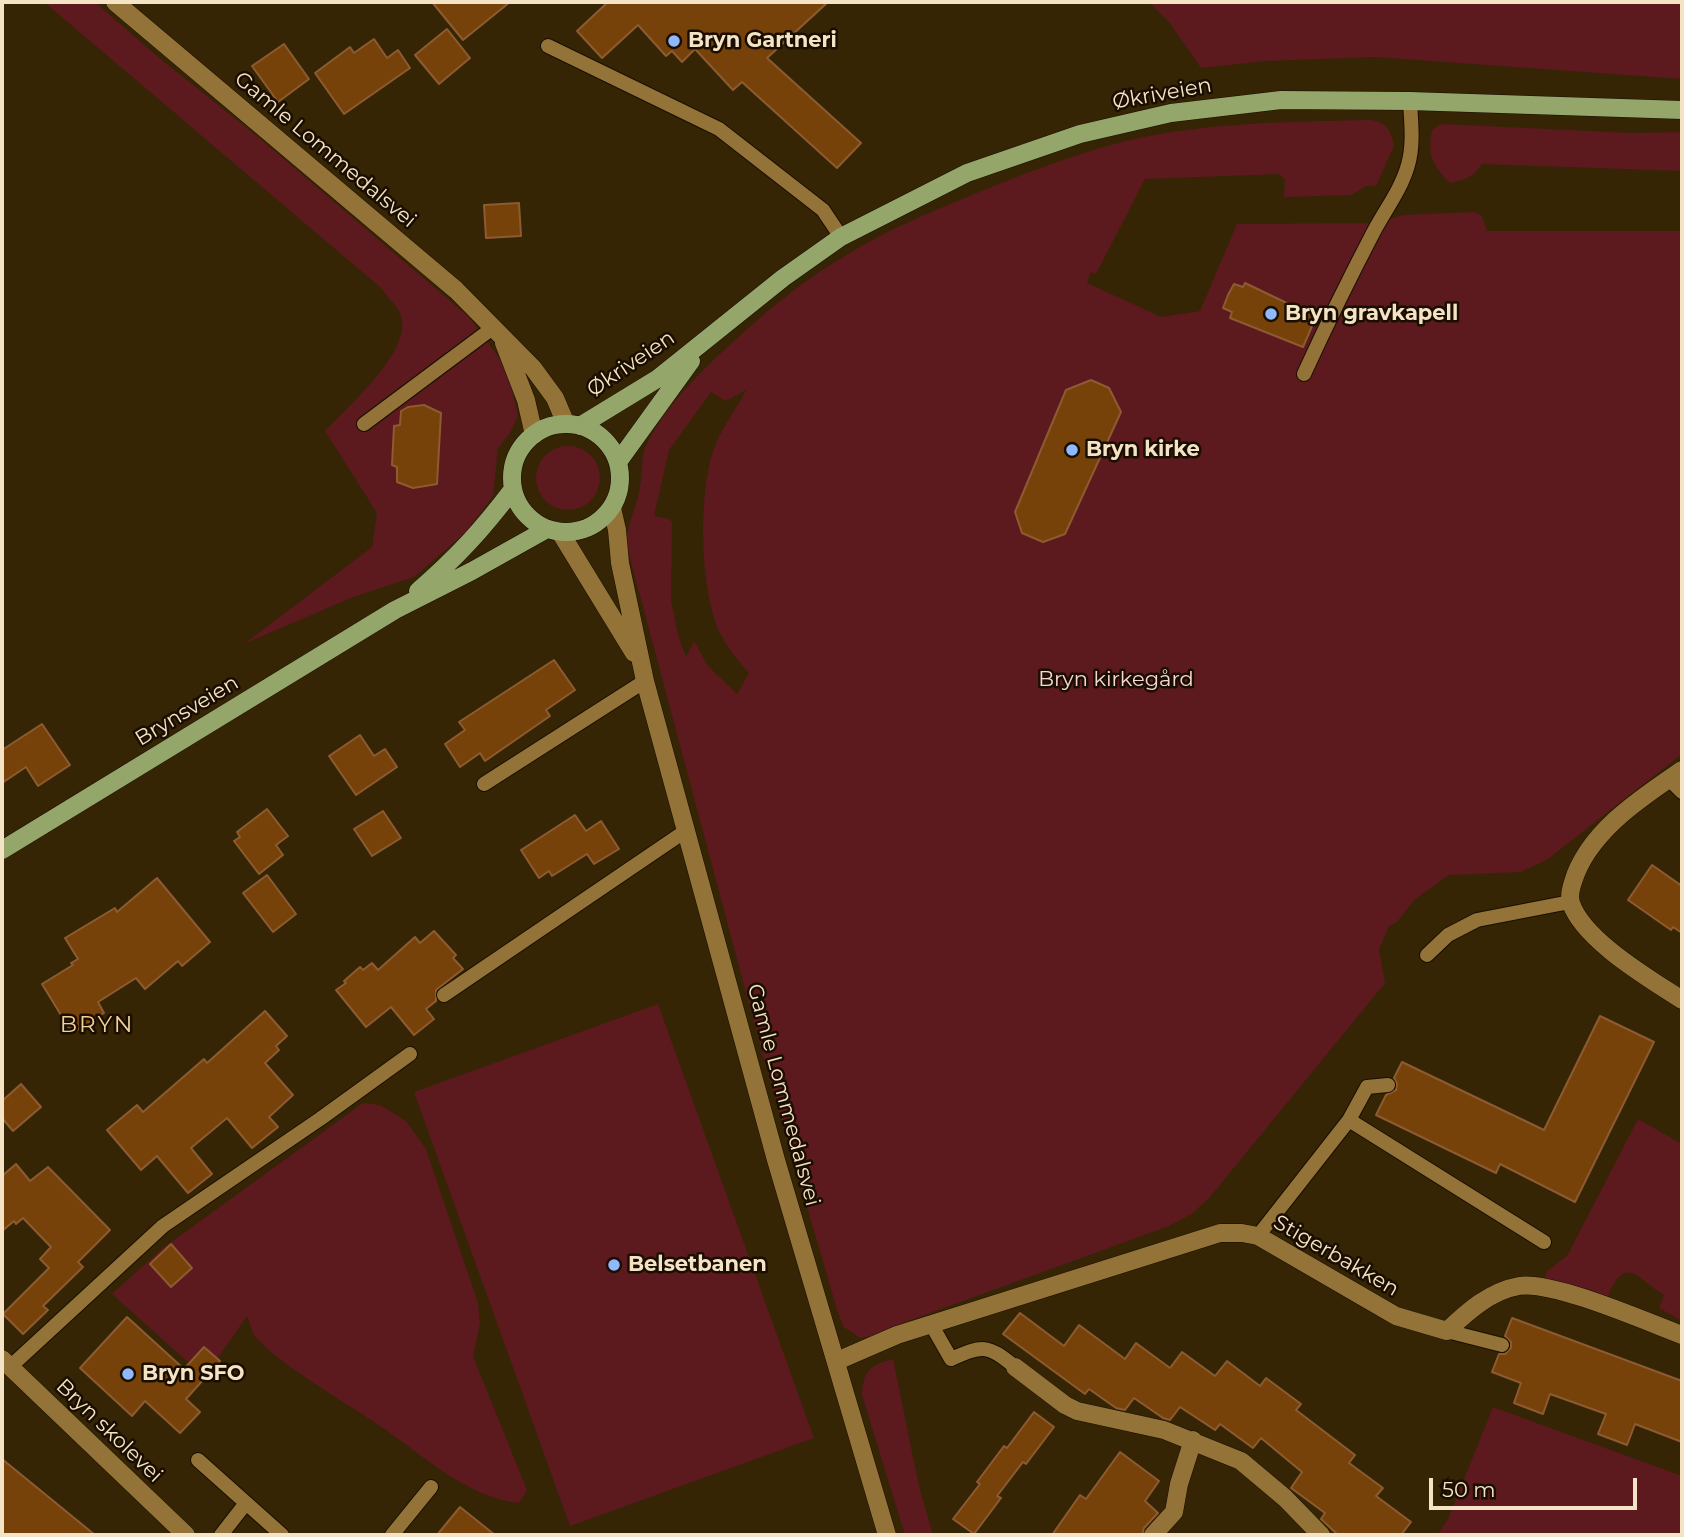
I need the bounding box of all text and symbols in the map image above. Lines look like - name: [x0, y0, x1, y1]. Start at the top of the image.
- place label: Bryn Gartneri: [688, 28, 837, 54]
- marker: Bryn Gartneri: [666, 33, 682, 49]
- street label: Gamle Lommedalsvei: [229, 67, 421, 233]
- street label: Økriveien: [1110, 73, 1214, 115]
- place label: Bryn gravkapell: [1285, 301, 1458, 327]
- marker: Bryn gravkapell: [1263, 306, 1279, 322]
- street label: Økriveien: [582, 326, 680, 402]
- place label: Bryn kirke: [1086, 437, 1200, 463]
- marker: Bryn kirke: [1064, 442, 1080, 458]
- park label: Bryn kirkegård: [1038, 667, 1194, 693]
- street label: Brynsveien: [131, 670, 243, 752]
- street label: Gamle Lommedalsvei: [741, 981, 825, 1209]
- district label: BRYN: [60, 1011, 134, 1039]
- street label: Stigerbakken: [1269, 1210, 1403, 1302]
- place label: Belsetbanen: [628, 1252, 767, 1278]
- marker: Belsetbanen: [606, 1257, 622, 1273]
- place label: Bryn SFO: [142, 1361, 245, 1387]
- marker: Bryn SFO: [120, 1366, 136, 1382]
- street label: Bryn skolevei: [51, 1374, 167, 1488]
- scale bar: [1432, 1464, 1640, 1508]
- text: 50 m: [1442, 1477, 1496, 1502]

